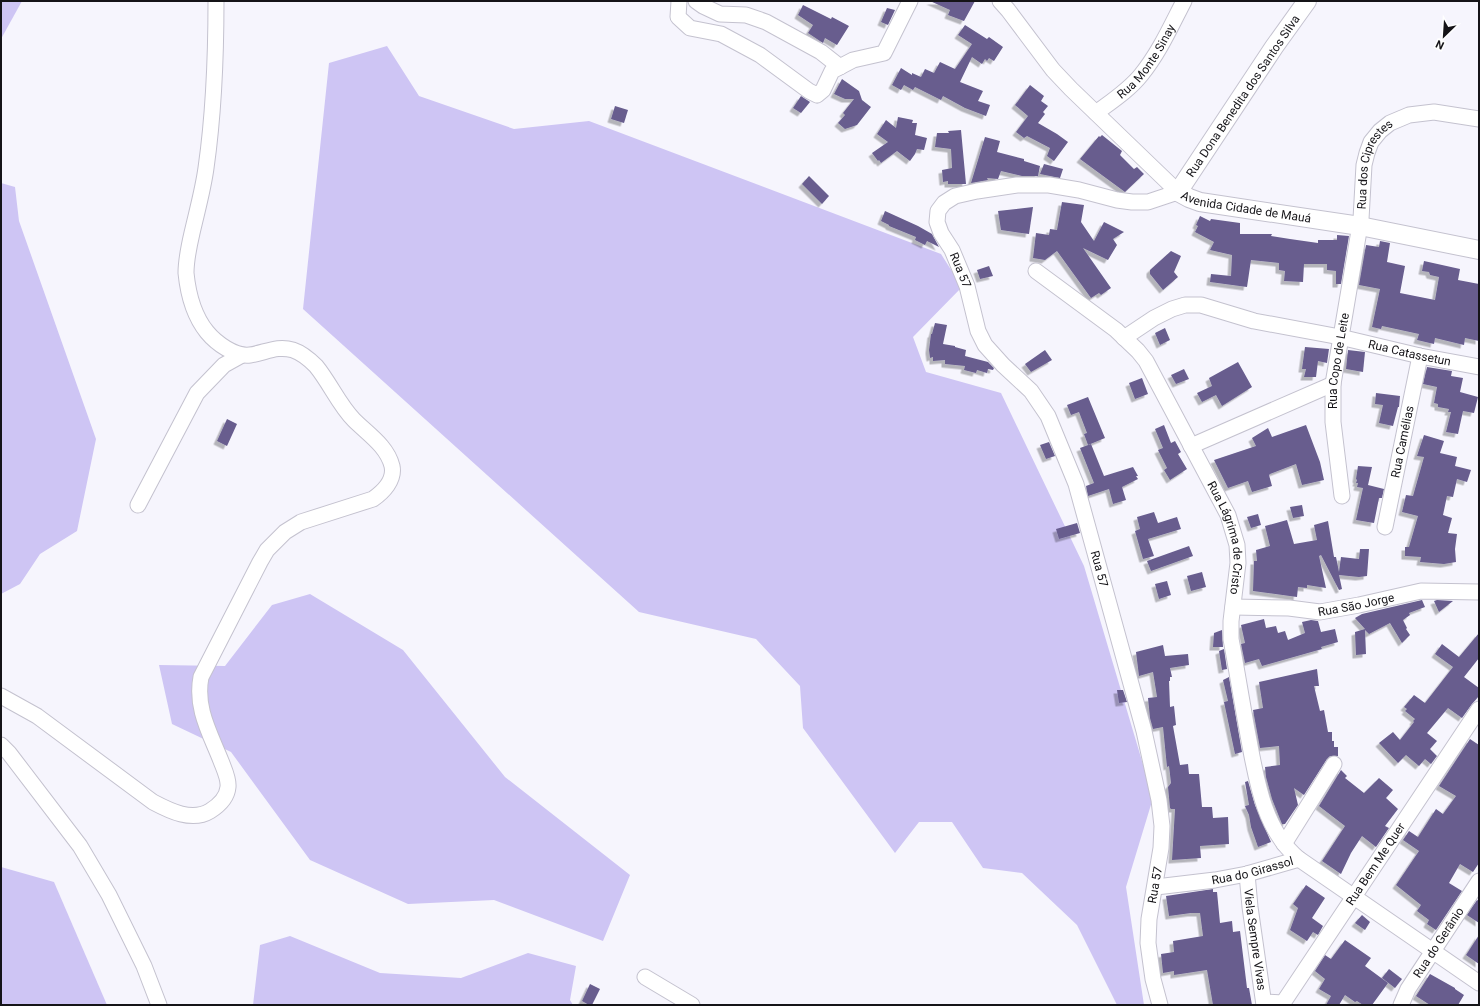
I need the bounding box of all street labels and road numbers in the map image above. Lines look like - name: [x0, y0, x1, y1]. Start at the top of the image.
- street label: Rua Dona Benedita dos Santos Silva: [1183, 12, 1303, 180]
- street label: Rua Monte Sinay: [1114, 22, 1178, 102]
- street label: Rua dos Ciprestes: [1355, 117, 1395, 210]
- street label: Avenida Cidade de Mauá: [1179, 188, 1312, 226]
- street label: Rua 57: [947, 250, 974, 290]
- street label: Rua Copo de Leite: [1326, 312, 1352, 409]
- street label: Rua Catassetun: [1367, 337, 1452, 369]
- street label: Rua Camélias: [1388, 404, 1417, 479]
- street label: Rua Lágrima de Cristo: [1204, 479, 1245, 595]
- street label: Rua 57: [1088, 549, 1111, 589]
- street label: Rua São Jorge: [1317, 590, 1396, 619]
- street label: Rua Bem Me Quer: [1343, 820, 1408, 908]
- street label: Rua do Girassol: [1210, 854, 1295, 887]
- street label: Rua 57: [1145, 865, 1165, 904]
- street label: Viela Sempre Vivas: [1241, 888, 1269, 991]
- street label: Rua do Gerânio: [1410, 905, 1467, 980]

